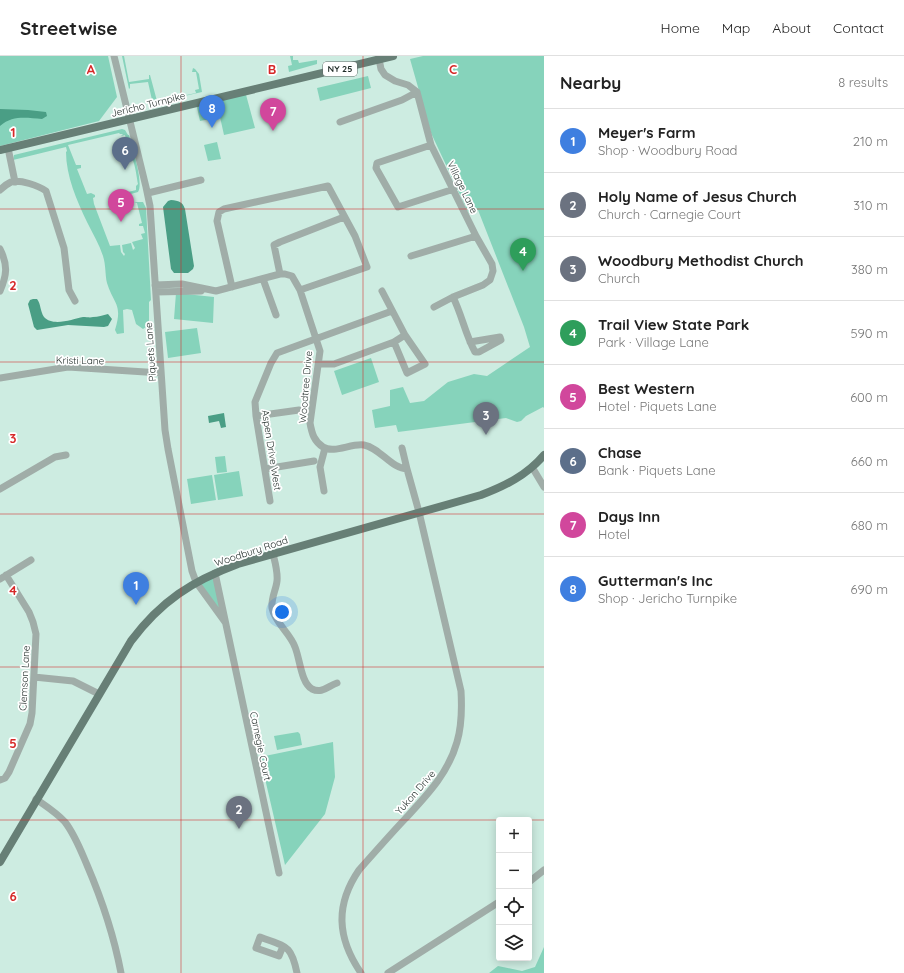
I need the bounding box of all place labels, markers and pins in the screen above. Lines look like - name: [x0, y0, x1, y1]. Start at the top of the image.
- pin: 8: [199, 95, 225, 128]
- pin: 7: [260, 98, 286, 131]
- pin: 6: [112, 137, 138, 170]
- pin: 5: [108, 189, 134, 222]
- pin: 4: [510, 238, 536, 271]
- pin: 3: [473, 402, 499, 435]
- pin: 1: [123, 572, 149, 605]
- pin: 2: [226, 796, 252, 829]

